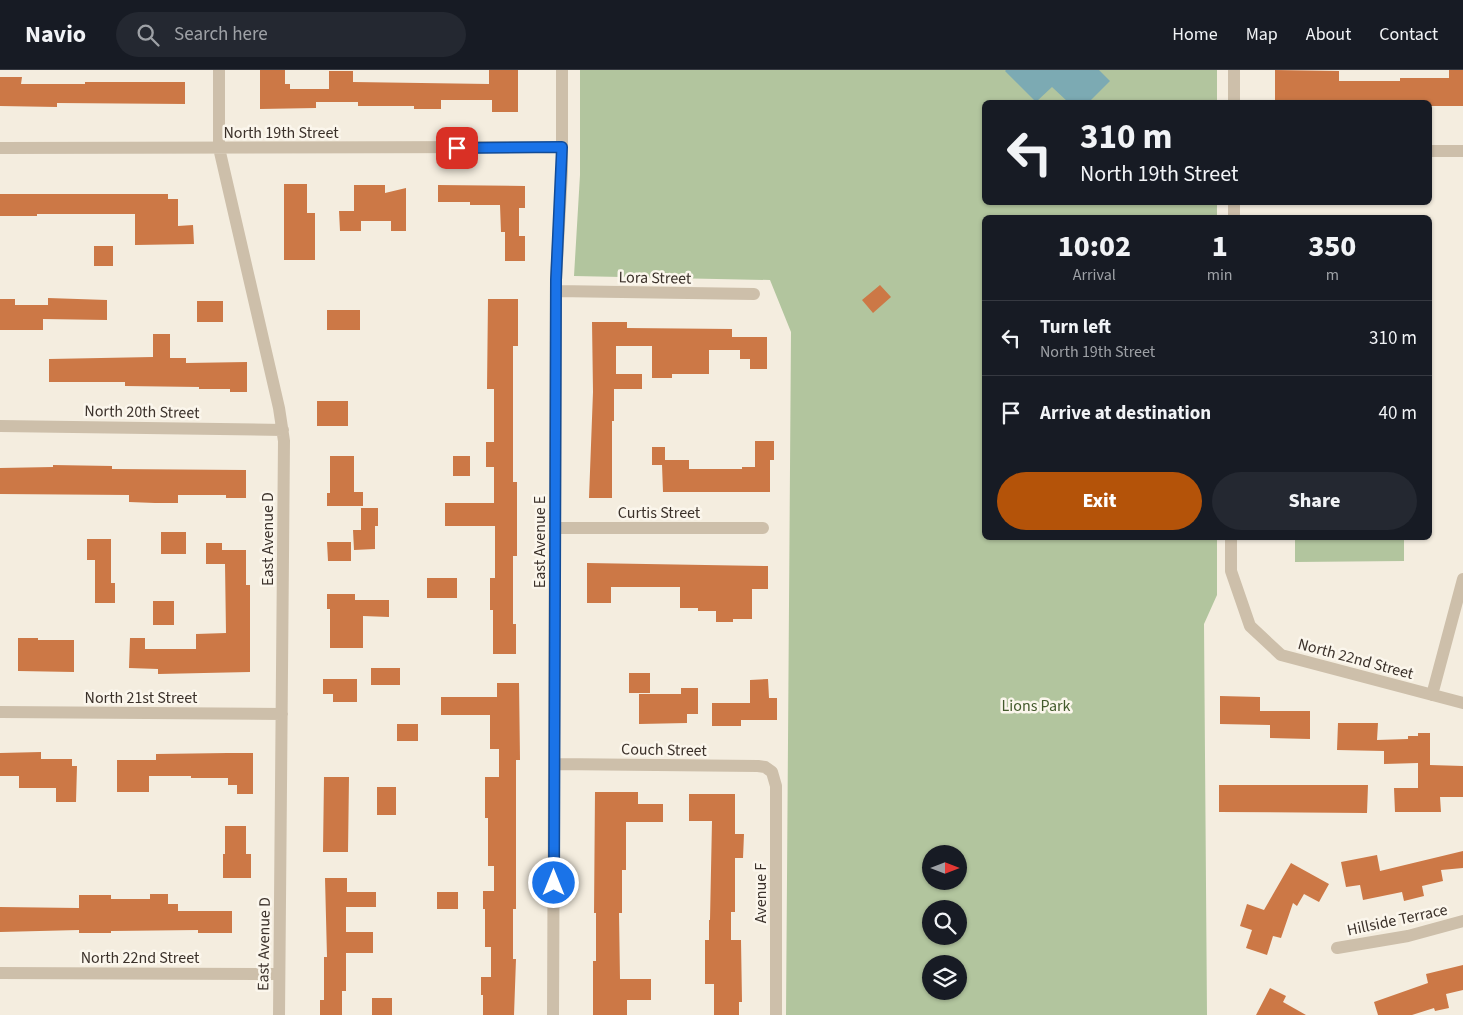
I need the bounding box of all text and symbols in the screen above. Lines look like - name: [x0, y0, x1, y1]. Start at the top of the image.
- search box: [116, 12, 466, 57]
- text: Navio: [25, 17, 86, 52]
- icon: search: [134, 21, 162, 49]
- text: Search here: [174, 21, 268, 48]
- text: Home: [1172, 22, 1218, 47]
- text: Map: [1246, 22, 1278, 47]
- text: About: [1306, 22, 1351, 47]
- text: Contact: [1379, 22, 1438, 47]
- text: 310 m: [1080, 112, 1172, 162]
- icon: left: [997, 120, 1062, 185]
- street label: North 19th Street: [223, 122, 339, 144]
- pin: [436, 127, 478, 169]
- icon: arrive: [443, 134, 471, 162]
- text: North 19th Street: [1080, 158, 1238, 190]
- text: 10:02: [1058, 225, 1131, 268]
- text: 1: [1212, 225, 1228, 268]
- text: 350: [1308, 225, 1356, 268]
- text: Arrival: [1073, 264, 1116, 286]
- text: min: [1207, 264, 1233, 286]
- text: m: [1326, 264, 1339, 286]
- street label: Lora Street: [618, 266, 692, 290]
- text: Turn left: [1040, 314, 1111, 341]
- icon: left: [997, 324, 1025, 352]
- text: 310 m: [1369, 325, 1417, 352]
- text: North 19th Street: [1040, 341, 1155, 363]
- icon: arrive: [997, 399, 1025, 427]
- street label: North 20th Street: [84, 400, 200, 424]
- text: Arrive at destination: [1040, 400, 1211, 427]
- text: 40 m: [1379, 400, 1417, 427]
- button: Exit: [997, 472, 1202, 530]
- button: Share: [1212, 472, 1417, 530]
- street label: East Avenue D: [257, 492, 279, 586]
- street label: East Avenue E: [529, 496, 551, 588]
- street label: Curtis Street: [618, 502, 701, 524]
- street label: North 22nd Street: [1296, 633, 1416, 685]
- street label: North 21st Street: [85, 687, 198, 709]
- park label: Lions Park: [1002, 695, 1071, 717]
- street label: Couch Street: [621, 738, 708, 762]
- north arrow: [922, 845, 968, 890]
- map controls: [922, 845, 967, 1000]
- position arrow: [527, 856, 579, 908]
- street label: Avenue F: [750, 863, 772, 923]
- street label: East Avenue D: [252, 897, 276, 991]
- street label: Hillside Terrace: [1345, 899, 1450, 941]
- button: search: [922, 900, 967, 945]
- street label: North 22nd Street: [81, 947, 200, 969]
- button: layers: [922, 955, 967, 1000]

